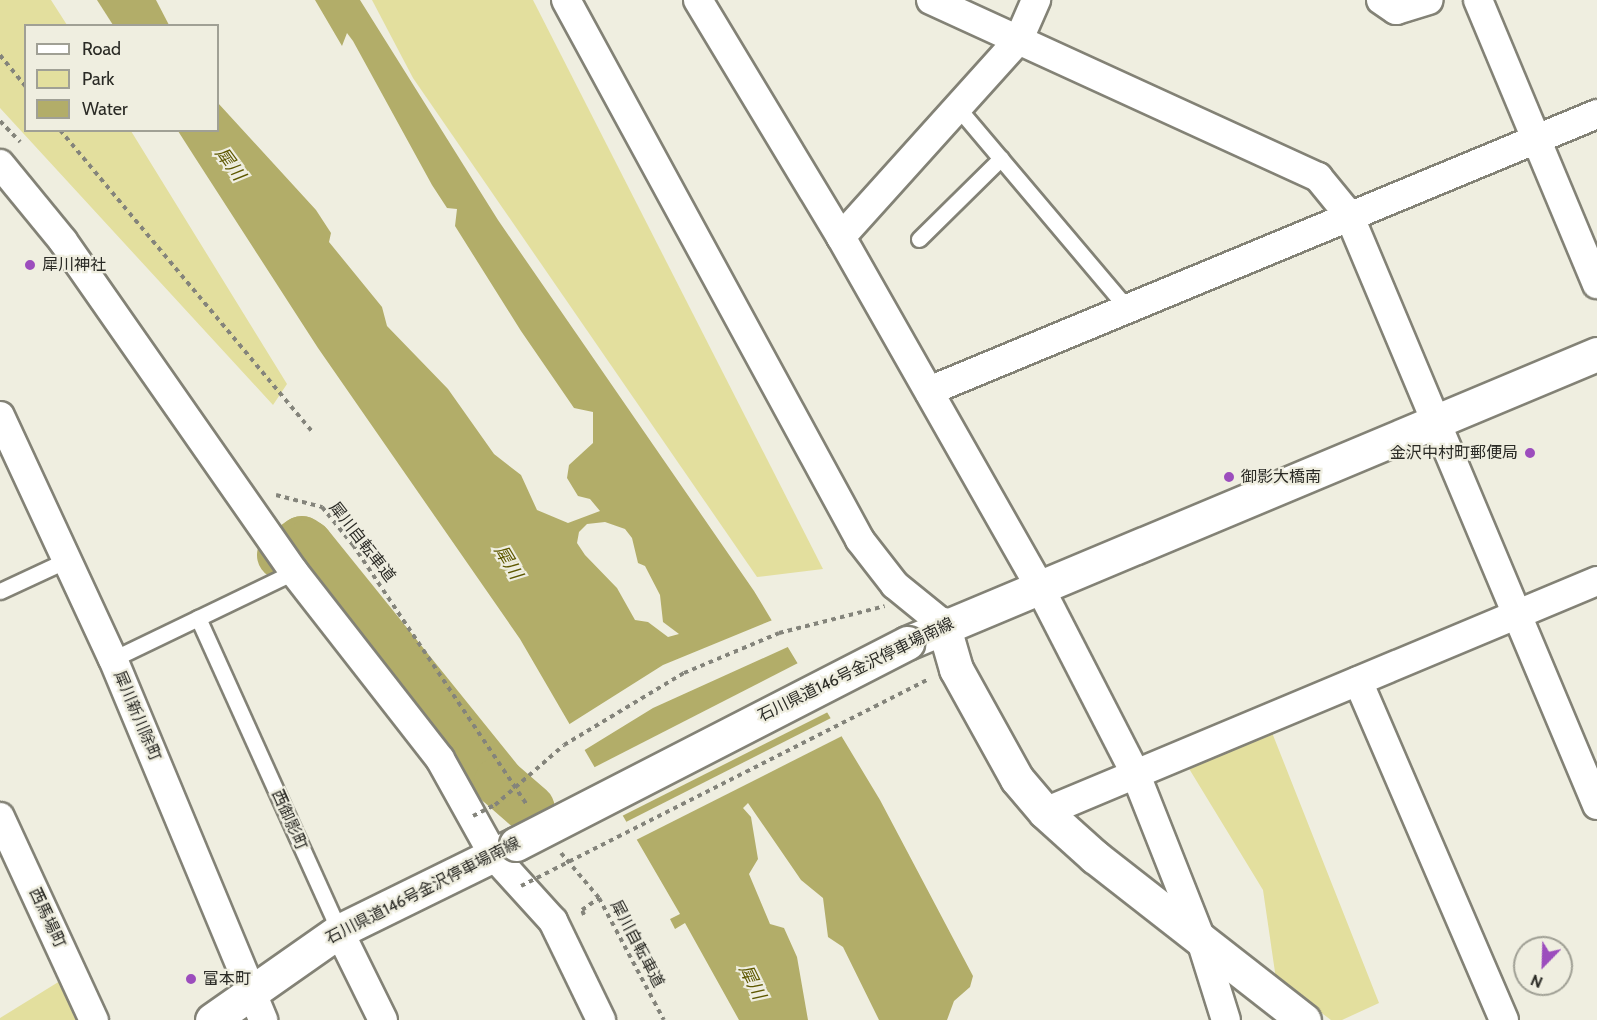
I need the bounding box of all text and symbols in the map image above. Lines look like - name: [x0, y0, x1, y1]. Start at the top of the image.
- legend: [24, 24, 219, 132]
- text: Road: [82, 38, 121, 60]
- text: Park: [82, 68, 114, 90]
- text: Water: [82, 98, 128, 120]
- water label: 犀川: [211, 143, 249, 185]
- place label: 犀川神社: [42, 255, 106, 275]
- marker: 犀川神社: [23, 258, 37, 272]
- place label: 金沢中村町郵便局: [1390, 443, 1518, 463]
- marker: 金沢中村町郵便局: [1523, 446, 1537, 460]
- place label: 御影大橋南: [1241, 467, 1321, 487]
- marker: 御影大橋南: [1222, 470, 1236, 484]
- street label: 犀川自転車道: [325, 498, 399, 586]
- water label: 犀川: [489, 541, 527, 583]
- street label: 石川県道146号金沢停車場南線: [755, 614, 957, 726]
- street label: 犀川新川除町: [109, 668, 165, 764]
- street label: 西御影町: [267, 787, 311, 853]
- street label: 石川県道146号金沢停車場南線: [323, 834, 523, 948]
- street label: 西馬場町: [25, 885, 69, 951]
- street label: 犀川自転車道: [606, 897, 668, 991]
- north arrow: [1513, 936, 1573, 996]
- water label: 犀川: [734, 961, 770, 1003]
- place label: 富本町: [203, 969, 251, 989]
- text: N: [1528, 970, 1545, 992]
- marker: 富本町: [184, 972, 198, 986]

